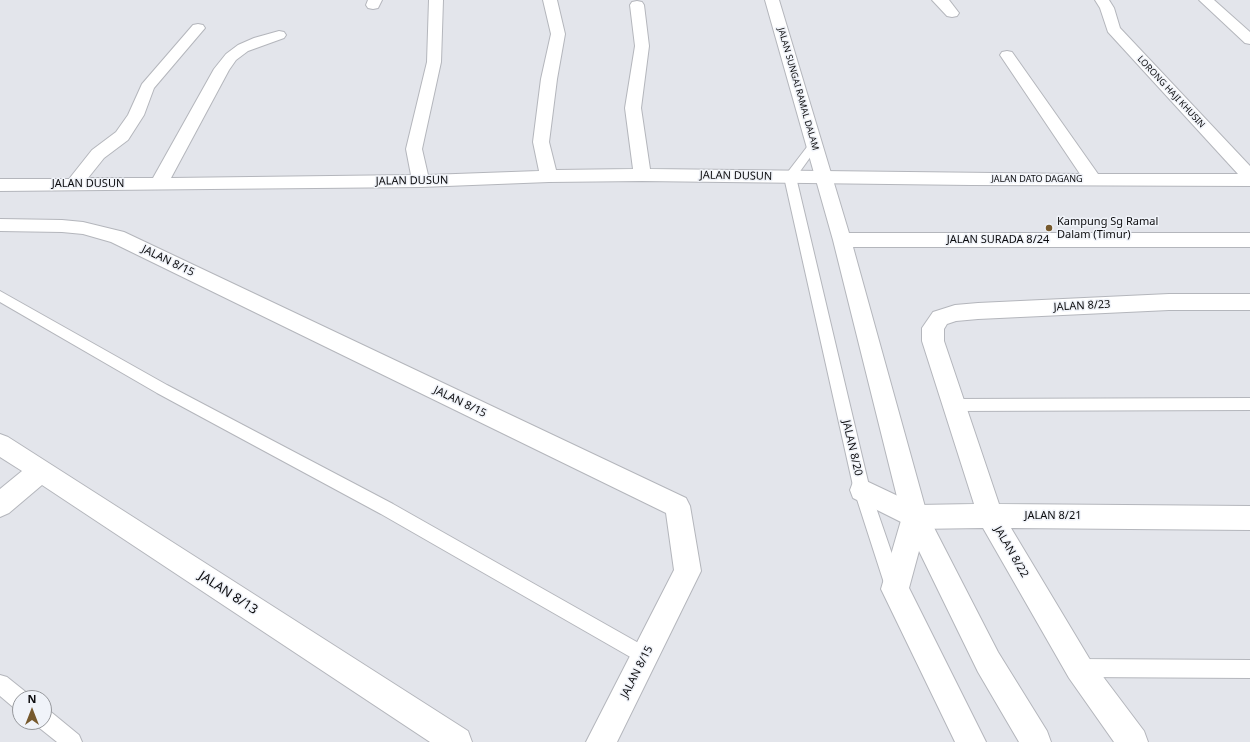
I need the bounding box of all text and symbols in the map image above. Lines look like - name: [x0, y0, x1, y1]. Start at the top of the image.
- street label: JALAN SUNGAI RAMAL DALAM: [775, 26, 821, 152]
- street label: LORONG HAJI KHUSIN: [1135, 54, 1207, 130]
- street label: JALAN DUSUN: [700, 169, 772, 183]
- street label: JALAN DUSUN: [376, 174, 448, 188]
- street label: JALAN DATO DAGANG: [991, 174, 1083, 184]
- street label: JALAN DUSUN: [52, 177, 124, 191]
- place label: Kampung Sg Ramal Dalam (Timur): [1057, 215, 1158, 241]
- marker: Kampung Sg Ramal Dalam (Timur): [1044, 223, 1054, 233]
- street label: JALAN SURADA 8/24: [947, 233, 1049, 247]
- street label: JALAN 8/15: [139, 243, 197, 279]
- street label: JALAN 8/23: [1053, 298, 1111, 314]
- street label: JALAN 8/15: [431, 384, 489, 420]
- street label: JALAN 8/20: [839, 419, 865, 477]
- street label: JALAN 8/21: [1024, 509, 1082, 523]
- street label: JALAN 8/22: [991, 524, 1031, 580]
- street label: JALAN 8/13: [195, 568, 261, 618]
- street label: JALAN 8/15: [618, 644, 656, 700]
- north arrow: [12, 690, 52, 730]
- text: N: [28, 691, 36, 706]

